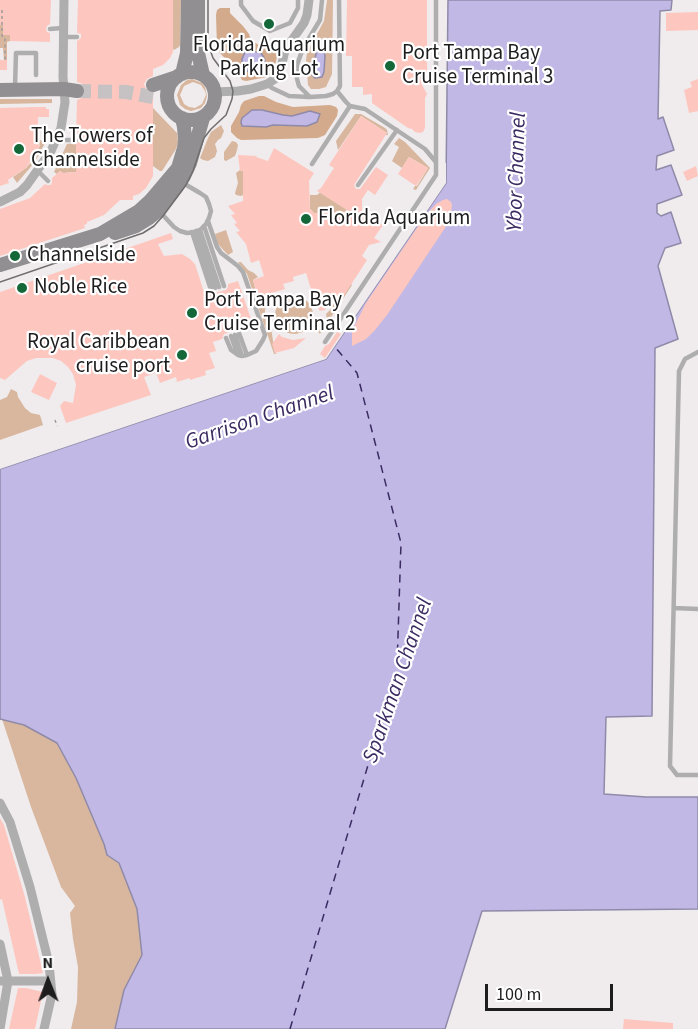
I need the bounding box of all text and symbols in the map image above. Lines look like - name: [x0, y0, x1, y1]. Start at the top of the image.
- marker: Florida Aquarium Parking Lot: [262, 17, 276, 31]
- place label: Florida Aquarium Parking Lot: [193, 33, 345, 83]
- place label: Port Tampa Bay Cruise Terminal 3: [402, 41, 553, 91]
- marker: Port Tampa Bay Cruise Terminal 3: [383, 59, 397, 73]
- water label: Ybor Channel: [503, 112, 533, 232]
- place label: The Towers of Channelside: [31, 124, 153, 174]
- marker: The Towers of Channelside: [12, 142, 26, 156]
- place label: Florida Aquarium: [318, 206, 470, 232]
- marker: Florida Aquarium: [299, 212, 313, 226]
- place label: Channelside: [27, 243, 136, 269]
- marker: Channelside: [8, 249, 22, 263]
- place label: Noble Rice: [34, 275, 127, 301]
- marker: Noble Rice: [15, 281, 29, 295]
- place label: Port Tampa Bay Cruise Terminal 2: [204, 288, 355, 338]
- marker: Port Tampa Bay Cruise Terminal 2: [185, 306, 199, 320]
- place label: Royal Caribbean cruise port: [27, 330, 170, 380]
- marker: Royal Caribbean cruise port: [175, 348, 189, 362]
- water label: Garrison Channel: [182, 381, 338, 457]
- water label: Sparkman Channel: [358, 595, 440, 767]
- north arrow: [18, 951, 78, 1011]
- text: N: [42, 952, 53, 974]
- scale bar: [488, 972, 616, 1010]
- text: 100 m: [496, 982, 541, 1007]

